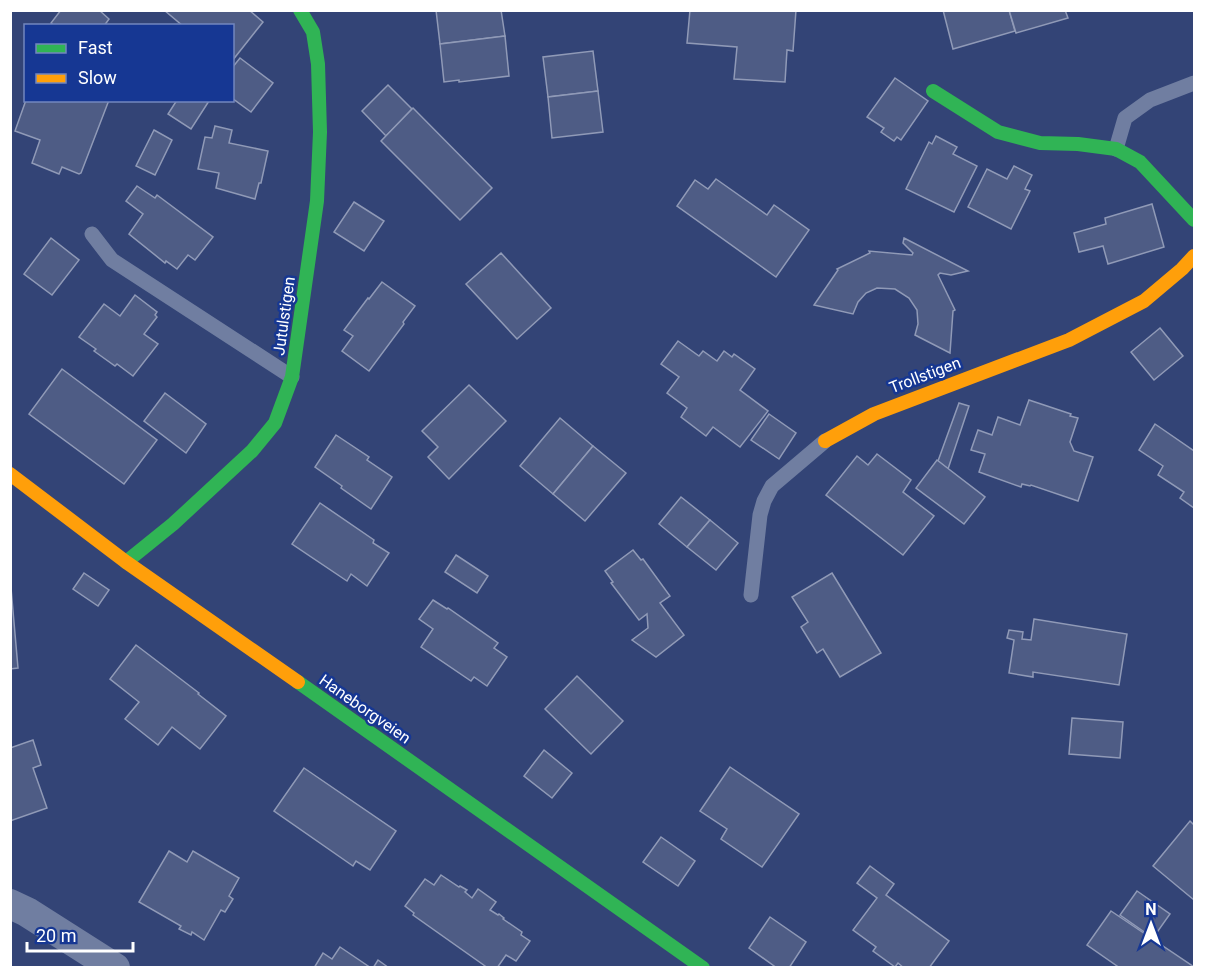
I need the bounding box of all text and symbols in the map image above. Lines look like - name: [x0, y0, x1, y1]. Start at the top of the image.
- legend: [24, 24, 234, 102]
- text: Fast: [78, 37, 113, 58]
- text: Slow: [78, 67, 117, 88]
- street label: Jutulstigen: [269, 275, 299, 357]
- street label: Trollstigen: [887, 353, 963, 397]
- street label: Haneborgveien: [316, 670, 414, 748]
- north arrow: [1121, 894, 1181, 954]
- text: N: [1145, 900, 1157, 919]
- scale bar: [27, 915, 134, 953]
- text: 20 m: [36, 925, 76, 946]

